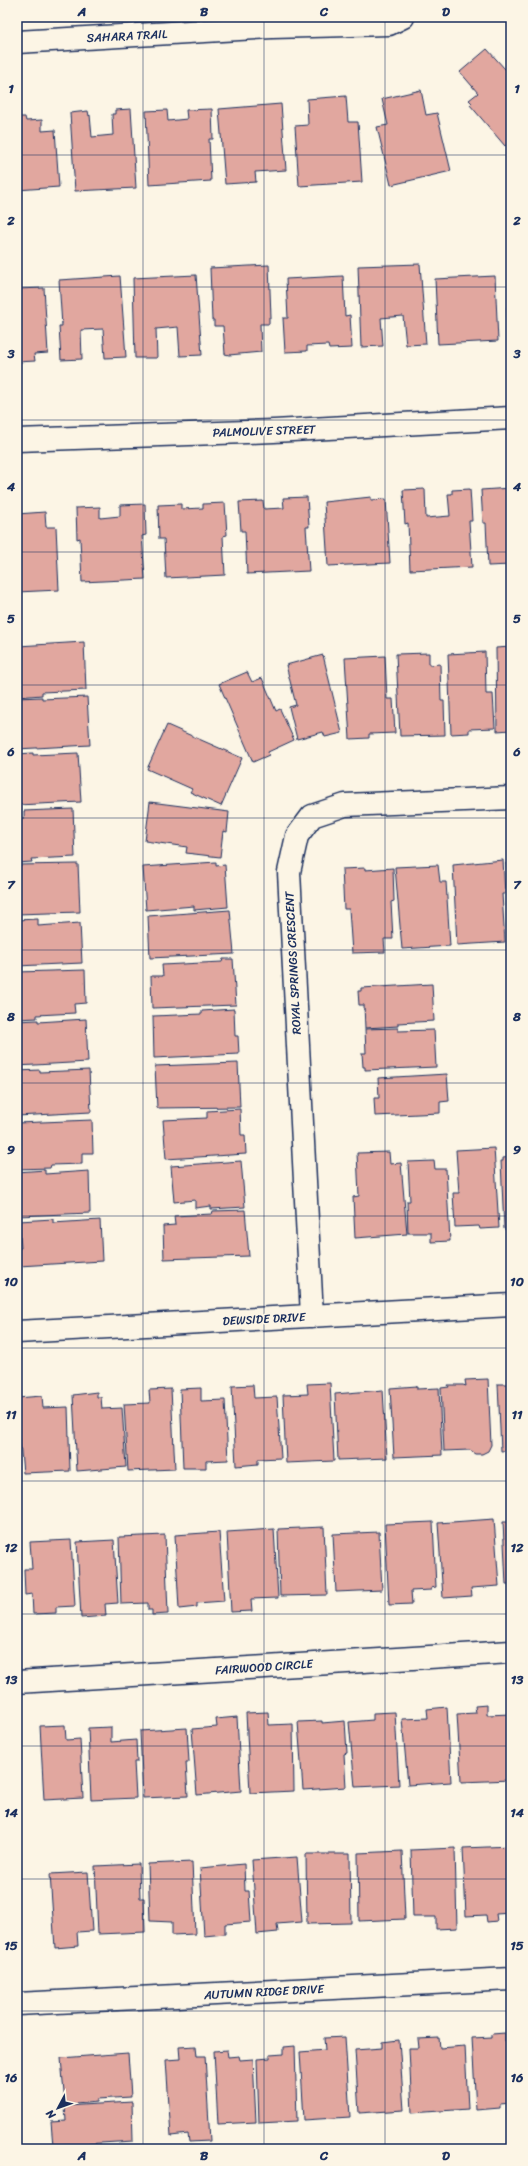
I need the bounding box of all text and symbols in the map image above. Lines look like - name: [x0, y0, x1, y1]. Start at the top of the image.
- text: A: [77, 0, 86, 23]
- text: B: [200, 0, 209, 23]
- text: C: [319, 0, 329, 23]
- text: D: [442, 0, 450, 23]
- street label: SAHARA TRAIL: [86, 23, 168, 49]
- text: 1: [8, 77, 14, 100]
- text: 1: [514, 77, 520, 100]
- text: 2: [6, 209, 15, 232]
- text: 2: [512, 209, 521, 232]
- text: 3: [6, 342, 15, 365]
- text: 3: [512, 342, 521, 365]
- street label: PALMOLIVE STREET: [212, 418, 317, 444]
- text: 4: [6, 475, 16, 498]
- text: 4: [512, 475, 522, 498]
- text: 5: [7, 607, 15, 630]
- text: 5: [513, 607, 521, 630]
- text: 6: [6, 740, 15, 763]
- text: 6: [512, 740, 521, 763]
- text: 7: [7, 873, 16, 896]
- text: 7: [513, 873, 522, 896]
- street label: ROYAL SPRINGS CRESCENT: [278, 890, 308, 1035]
- text: 8: [6, 1005, 15, 1028]
- text: 8: [512, 1005, 521, 1028]
- text: 9: [7, 1138, 15, 1161]
- text: 9: [513, 1138, 521, 1161]
- text: 10: [4, 1270, 18, 1293]
- text: 10: [510, 1270, 524, 1293]
- street label: DEWSIDE DRIVE: [222, 1306, 307, 1332]
- text: 11: [5, 1403, 17, 1426]
- text: 11: [511, 1403, 523, 1426]
- text: 12: [4, 1536, 18, 1559]
- text: 12: [510, 1536, 524, 1559]
- street label: FAIRWOOD CIRCLE: [214, 1653, 315, 1681]
- text: 13: [5, 1668, 18, 1691]
- text: 13: [511, 1668, 524, 1691]
- text: 14: [4, 1801, 19, 1824]
- text: 14: [510, 1801, 525, 1824]
- text: 15: [4, 1934, 18, 1957]
- text: 15: [510, 1934, 524, 1957]
- street label: AUTUMN RIDGE DRIVE: [202, 1978, 326, 2006]
- text: 16: [5, 2066, 18, 2089]
- text: 16: [511, 2066, 524, 2089]
- north arrow: [38, 2088, 78, 2128]
- text: N: [41, 2105, 61, 2124]
- text: A: [77, 2144, 86, 2166]
- text: B: [200, 2144, 209, 2166]
- text: C: [319, 2144, 329, 2166]
- text: D: [442, 2144, 450, 2166]

